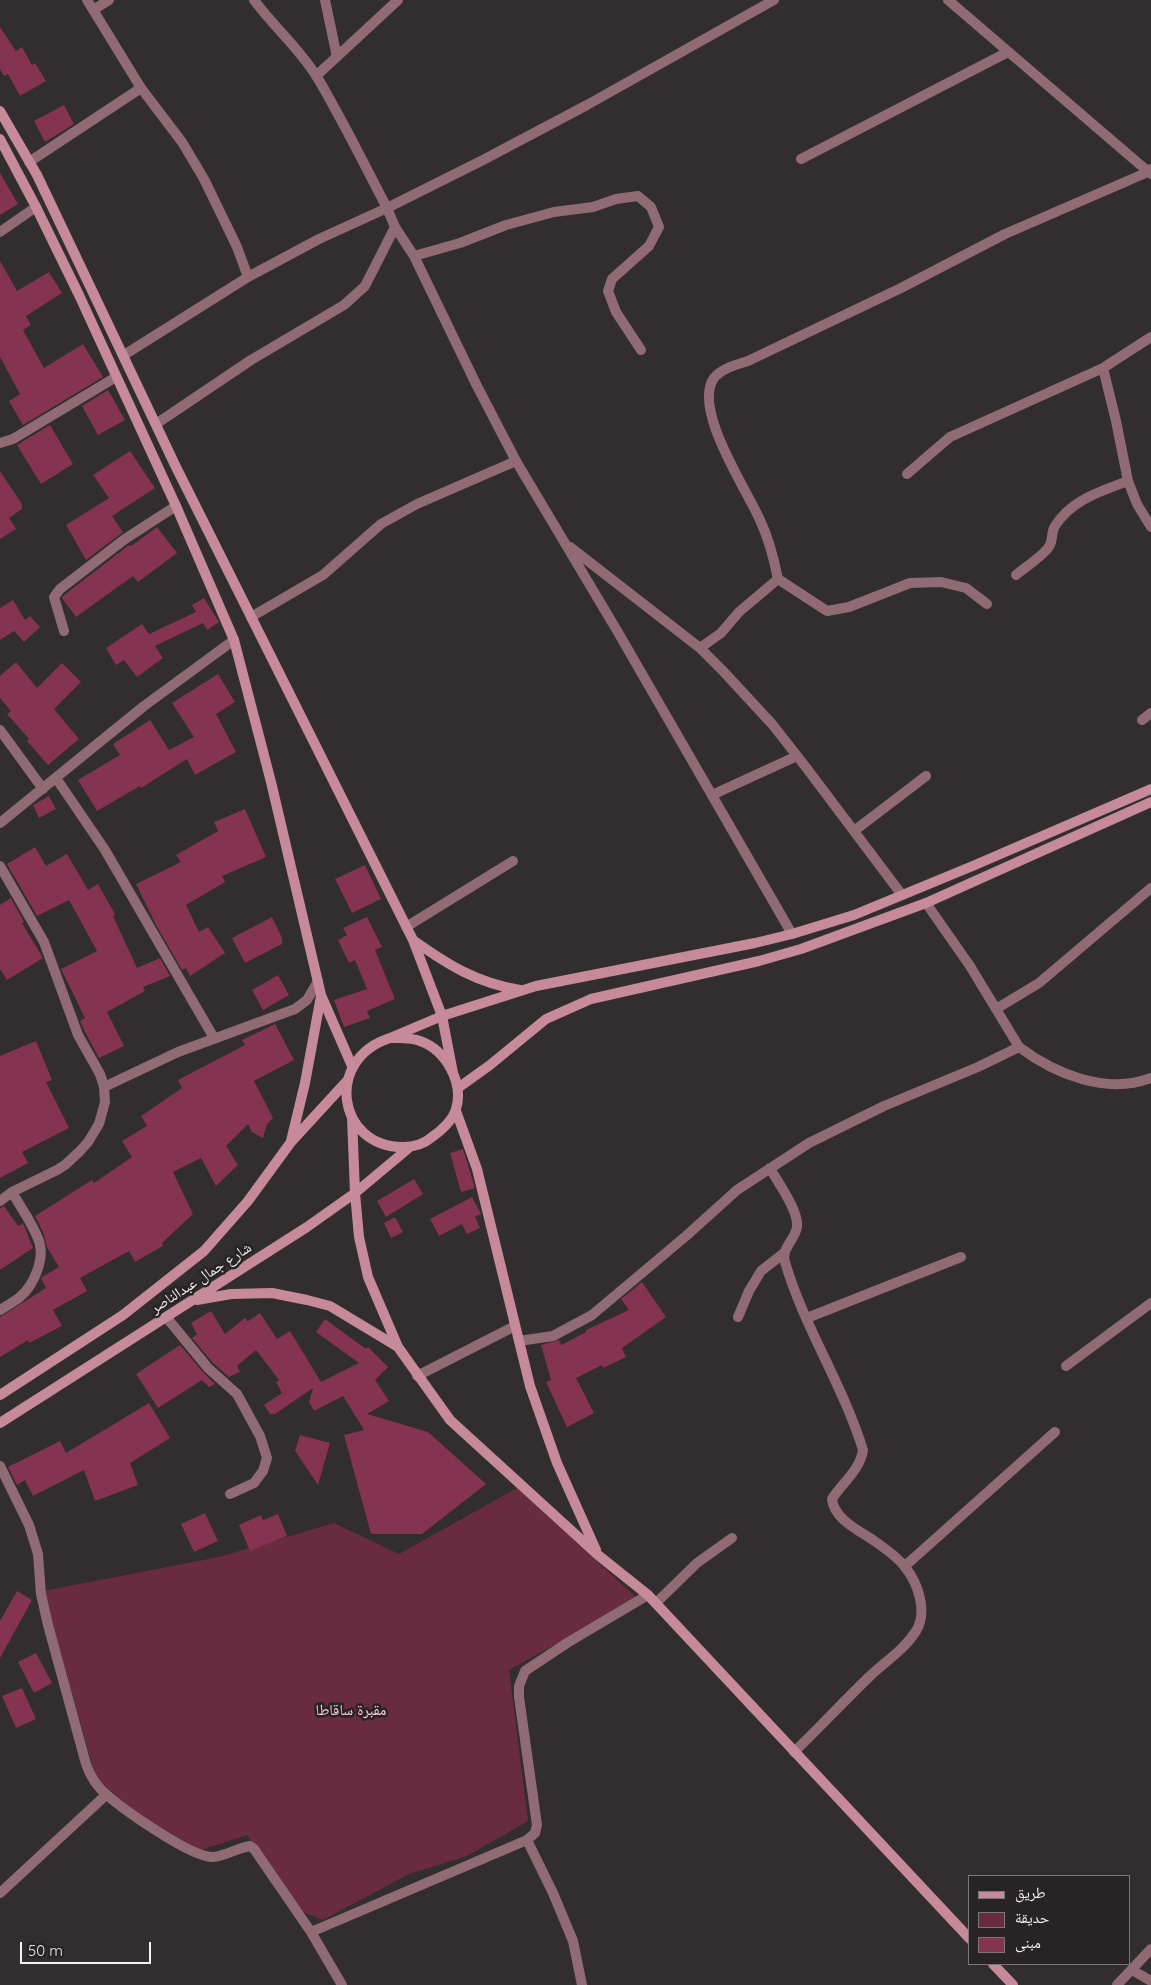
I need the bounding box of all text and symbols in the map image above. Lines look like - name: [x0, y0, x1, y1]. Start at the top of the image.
- street label: شارع جمال عبدالناصر: [147, 1239, 255, 1317]
- park label: مقبرة ساقاطا: [316, 1701, 386, 1719]
- legend: [968, 1875, 1131, 1965]
- text: طريق: [1015, 1883, 1046, 1902]
- text: حديقة: [1015, 1908, 1049, 1927]
- scale bar: [22, 1932, 154, 1964]
- text: مبنى: [1015, 1933, 1041, 1952]
- text: 50 m: [28, 1941, 63, 1960]

